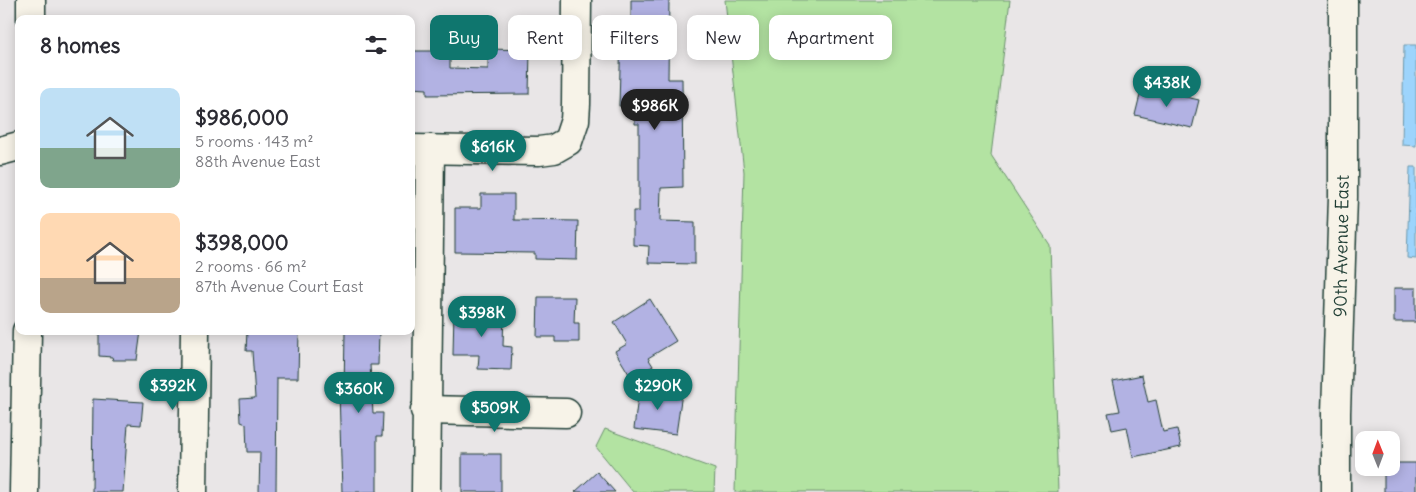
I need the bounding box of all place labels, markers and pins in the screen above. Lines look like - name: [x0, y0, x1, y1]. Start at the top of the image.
- pin: $438K: [1132, 66, 1202, 108]
- pin: $986K: [620, 88, 690, 131]
- pin: $616K: [458, 130, 528, 172]
- pin: $398K: [447, 296, 517, 338]
- pin: $392K: [138, 368, 208, 411]
- pin: $290K: [623, 368, 693, 411]
- pin: $360K: [324, 372, 394, 414]
- pin: $509K: [460, 390, 530, 433]

